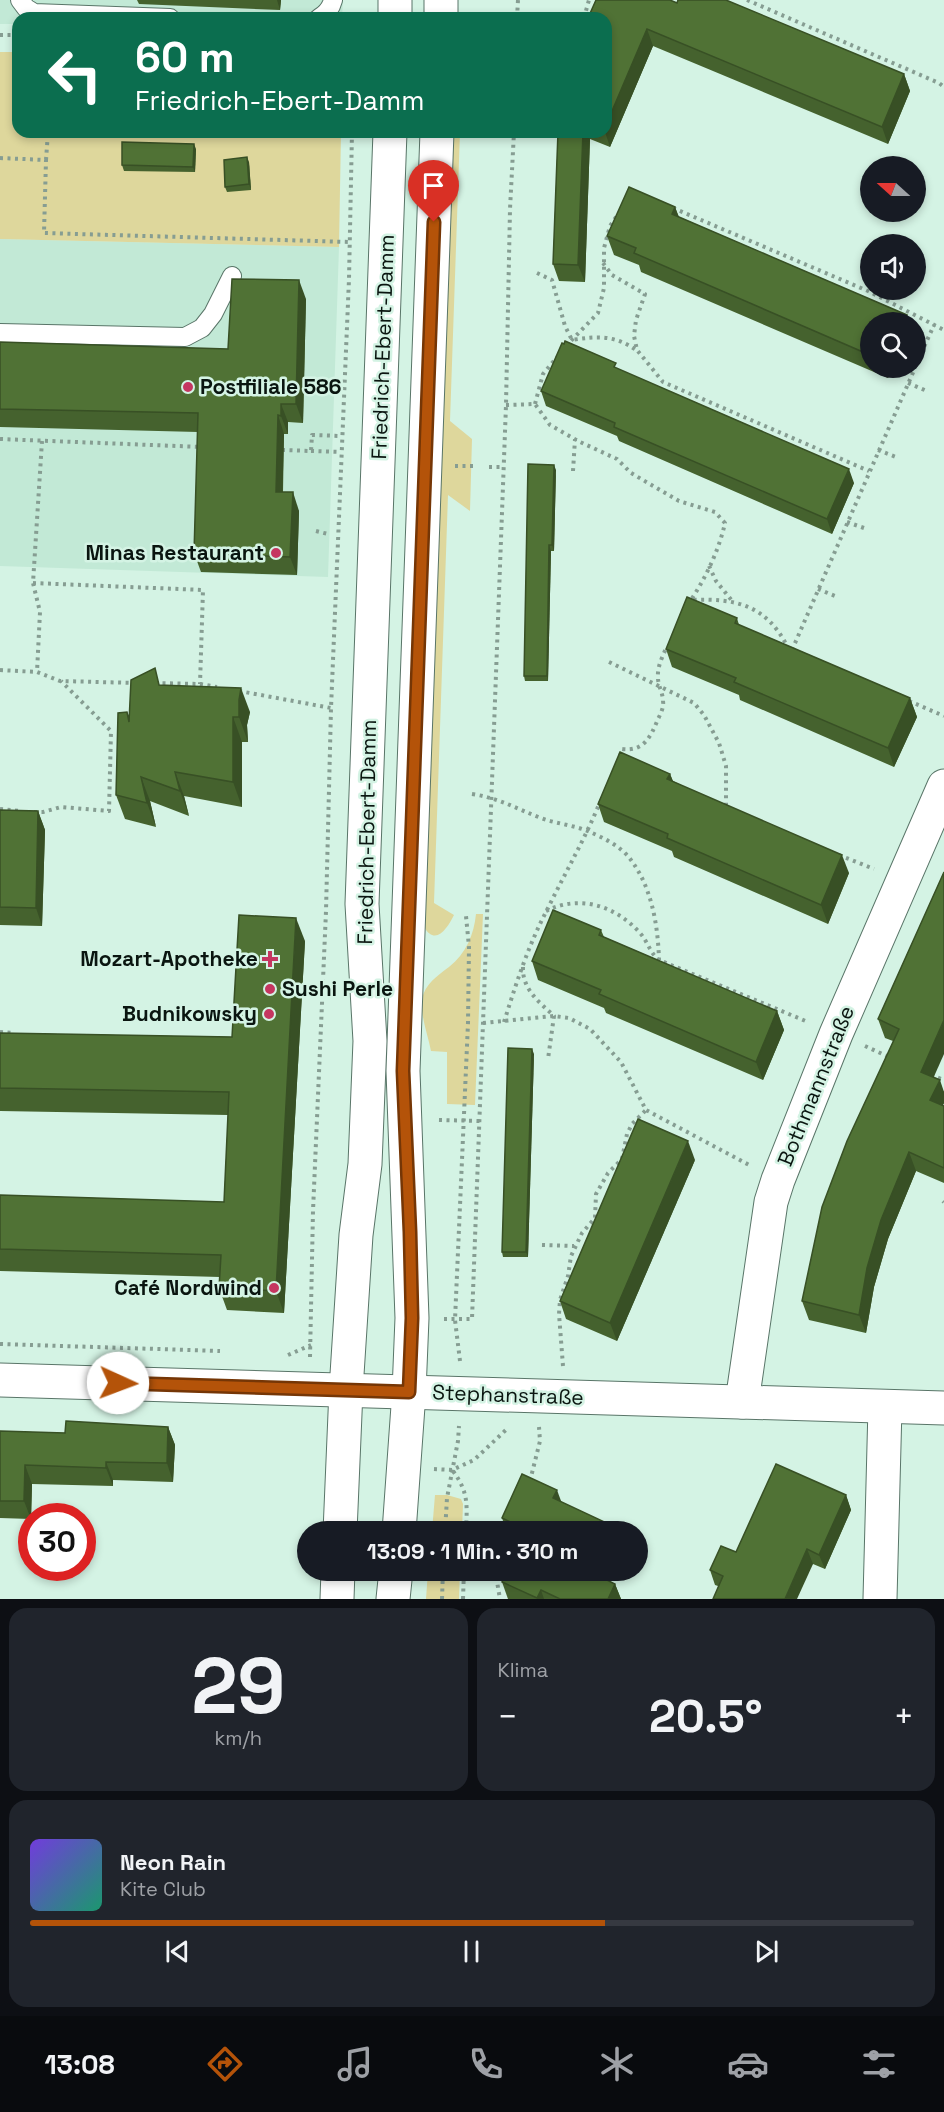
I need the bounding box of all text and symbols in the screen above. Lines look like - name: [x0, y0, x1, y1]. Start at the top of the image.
- text: 60 m: [135, 31, 235, 84]
- icon: left: [36, 36, 114, 114]
- text: Friedrich-Ebert-Damm: [135, 83, 424, 118]
- north arrow: [860, 156, 926, 222]
- map controls: [860, 156, 926, 378]
- pin: [408, 160, 459, 222]
- icon: arrive: [417, 169, 450, 202]
- street label: Friedrich-Ebert-Damm: [365, 234, 400, 460]
- button: sound: [860, 234, 926, 300]
- button: search: [860, 312, 926, 378]
- place label: Postfiliale 586: [200, 373, 342, 400]
- marker: Postfiliale 586: [181, 380, 195, 394]
- place label: Minas Restaurant: [86, 539, 264, 566]
- marker: Minas Restaurant: [269, 546, 283, 560]
- street label: Friedrich-Ebert-Damm: [351, 719, 382, 945]
- place label: Mozart-Apotheke: [80, 945, 258, 972]
- marker: Mozart-Apotheke: [263, 952, 277, 966]
- place label: Sushi Perle: [282, 975, 393, 1002]
- marker: Sushi Perle: [263, 982, 277, 996]
- place label: Budnikowsky: [122, 1000, 257, 1027]
- street label: Bothmannstraße: [771, 1002, 860, 1170]
- marker: Budnikowsky: [262, 1007, 276, 1021]
- place label: Café Nordwind: [114, 1274, 262, 1301]
- marker: Café Nordwind: [267, 1281, 281, 1295]
- position arrow: [86, 1351, 150, 1415]
- street label: Stephanstraße: [432, 1378, 584, 1411]
- speed limit sign: 30: [18, 1503, 96, 1581]
- text: 13:09 · 1 Min. · 310 m: [367, 1537, 578, 1565]
- text: 29: [191, 1636, 285, 1736]
- text: Klima: [498, 1657, 548, 1683]
- text: 20.5°: [649, 1688, 763, 1745]
- text: −: [498, 1696, 518, 1738]
- text: +: [894, 1696, 914, 1738]
- text: km/h: [214, 1725, 262, 1751]
- text: Neon Rain: [120, 1848, 226, 1876]
- text: Kite Club: [120, 1876, 206, 1902]
- icon: previous: [161, 1935, 194, 1968]
- icon: pause: [455, 1935, 488, 1968]
- icon: next: [750, 1935, 783, 1968]
- icon: directions: [204, 2043, 246, 2085]
- icon: music: [334, 2043, 376, 2085]
- icon: phone: [465, 2043, 507, 2085]
- icon: climate: [596, 2043, 638, 2085]
- icon: car: [727, 2043, 769, 2085]
- icon: filters: [858, 2043, 900, 2085]
- text: 13:08: [44, 2047, 115, 2082]

